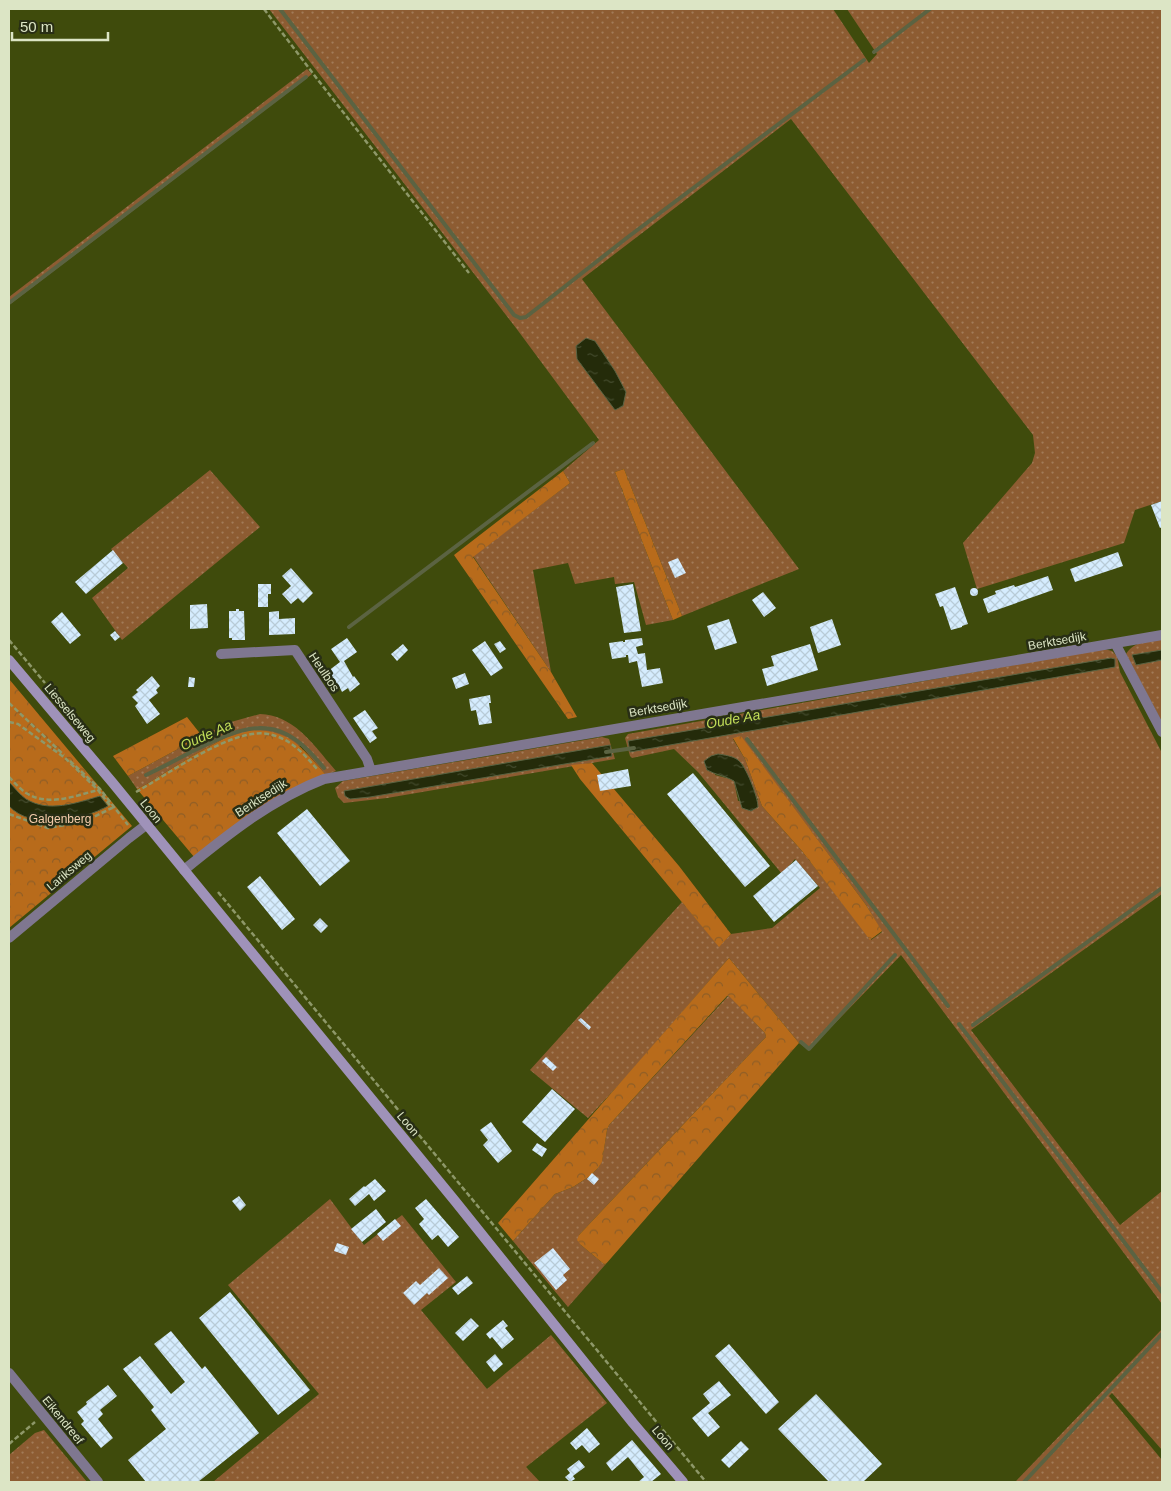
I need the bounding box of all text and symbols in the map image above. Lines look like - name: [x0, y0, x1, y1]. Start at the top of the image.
- scale bar: [12, 10, 109, 42]
- text: 50 m: [20, 18, 53, 35]
- street label: Berktsedijk: [1027, 629, 1088, 653]
- street label: Heulbos: [306, 650, 342, 694]
- street label: Liesselseweg: [41, 681, 99, 745]
- street label: Berktsedijk: [628, 696, 689, 720]
- water label: Oude Aa: [705, 706, 762, 732]
- water label: Oude Aa: [178, 716, 234, 753]
- street label: Berktsedijk: [233, 776, 290, 820]
- street label: Loon: [137, 796, 165, 826]
- park label: Galgenberg: [29, 812, 91, 826]
- street label: Lariksweg: [44, 848, 94, 894]
- street label: Loon: [394, 1109, 422, 1139]
- street label: Eikendreef: [40, 1393, 87, 1447]
- street label: Loon: [649, 1423, 677, 1453]

